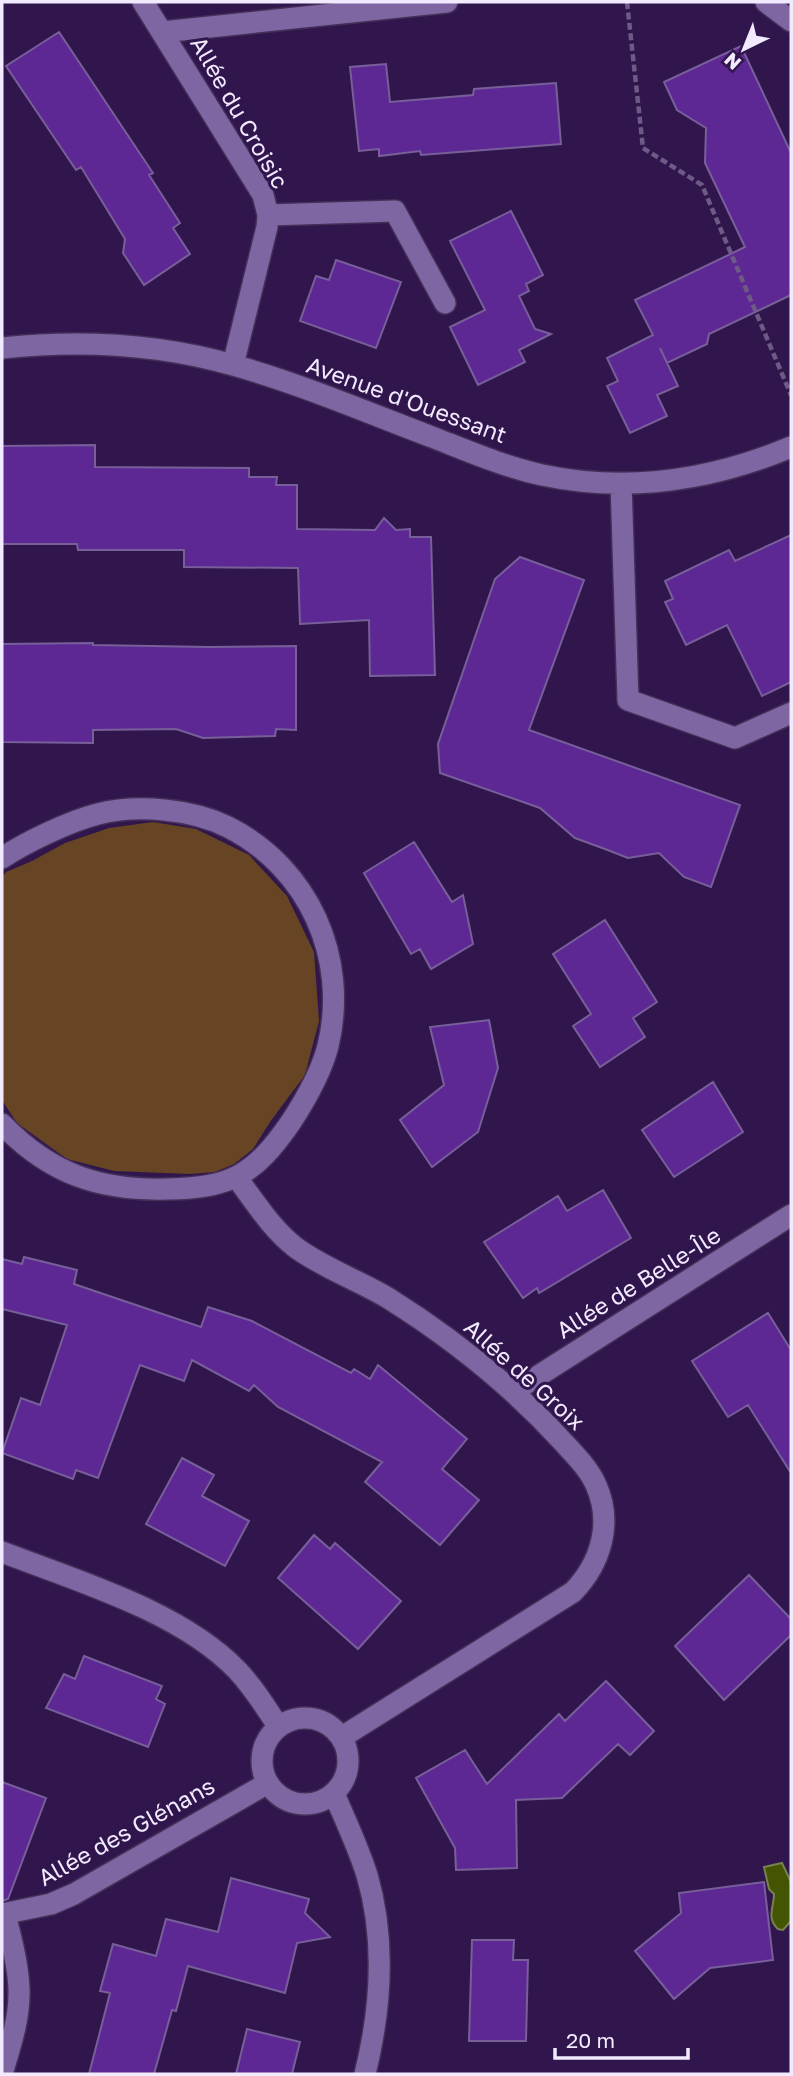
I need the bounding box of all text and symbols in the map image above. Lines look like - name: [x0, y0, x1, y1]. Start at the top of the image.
- north arrow: [709, 14, 779, 84]
- street label: Allée du Croisic: [185, 31, 295, 193]
- text: N: [719, 48, 745, 75]
- street label: Avenue d'Ouessant: [303, 350, 511, 448]
- street label: Allée de Belle-Île: [551, 1220, 725, 1344]
- street label: Allée de Groix: [459, 1313, 591, 1436]
- street label: Allée des Glénans: [33, 1771, 219, 1891]
- scale bar: [555, 2016, 688, 2060]
- text: 20 m: [566, 2027, 615, 2053]

